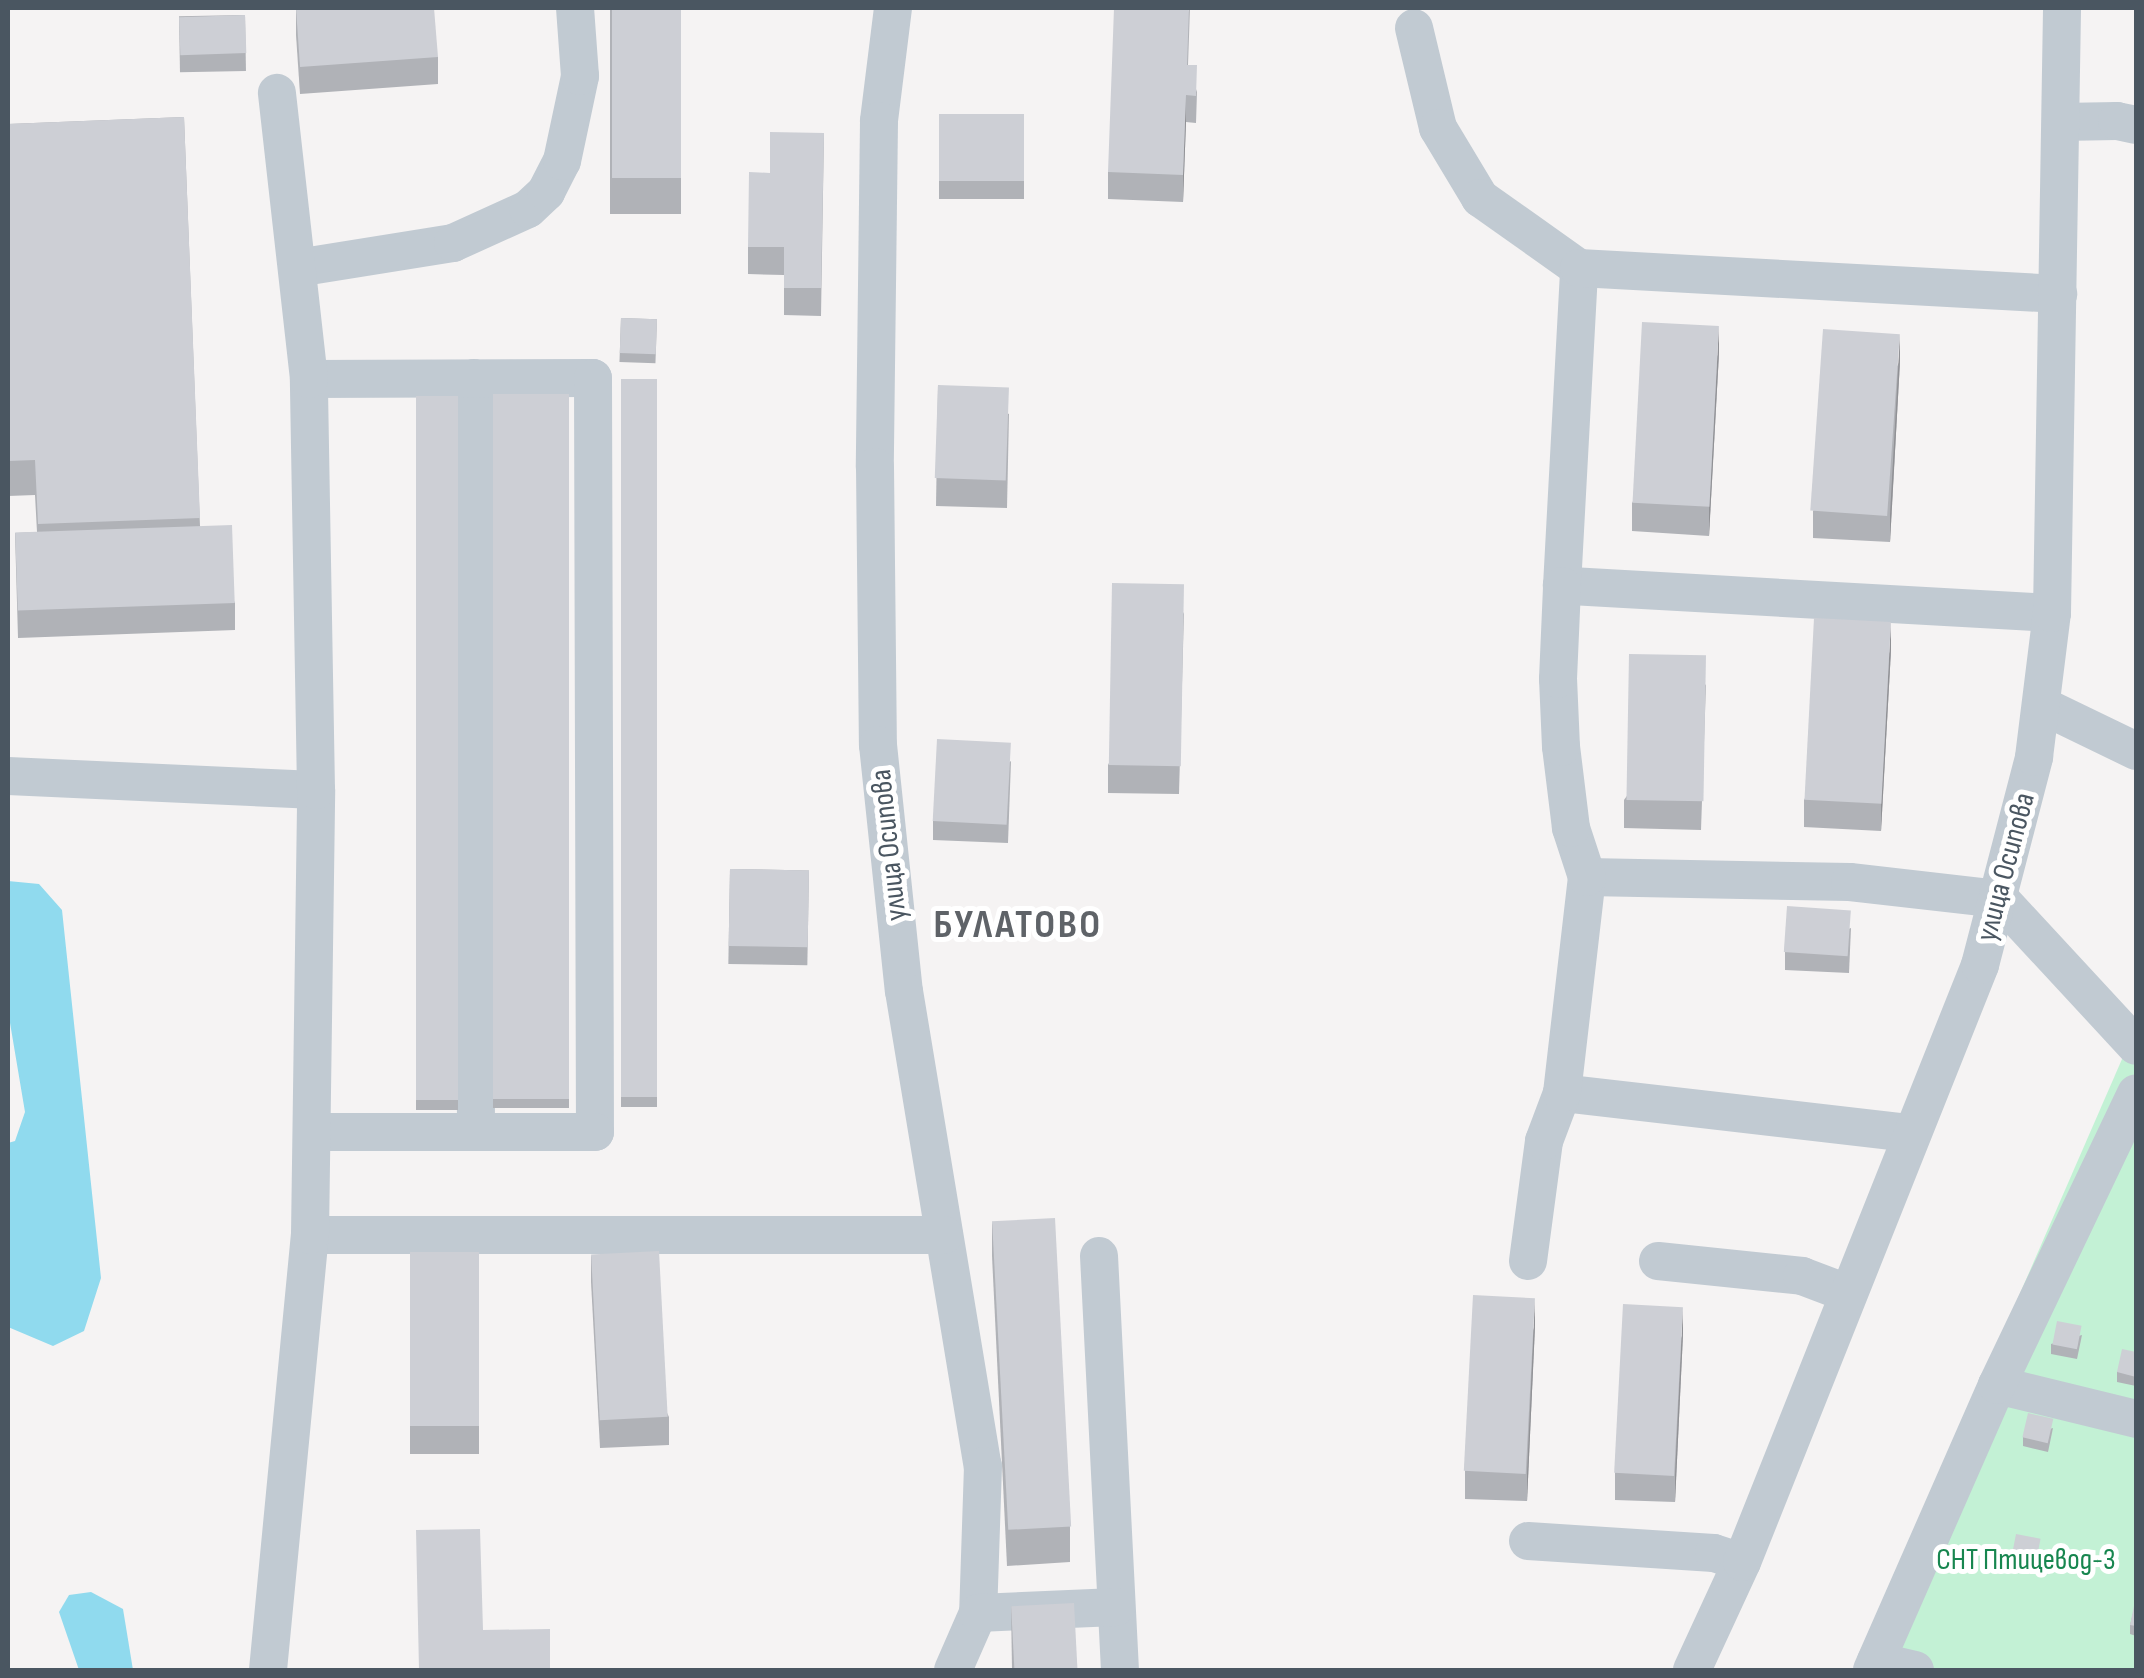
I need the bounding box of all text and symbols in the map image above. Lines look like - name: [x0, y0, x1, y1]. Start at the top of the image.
- street label: улица Осипова: [863, 768, 915, 922]
- street label: улица Осипова: [1969, 789, 2043, 945]
- district label: БУЛАТОВО: [933, 901, 1103, 949]
- park label: СНТ Птицевод-3: [1936, 1542, 2116, 1578]

